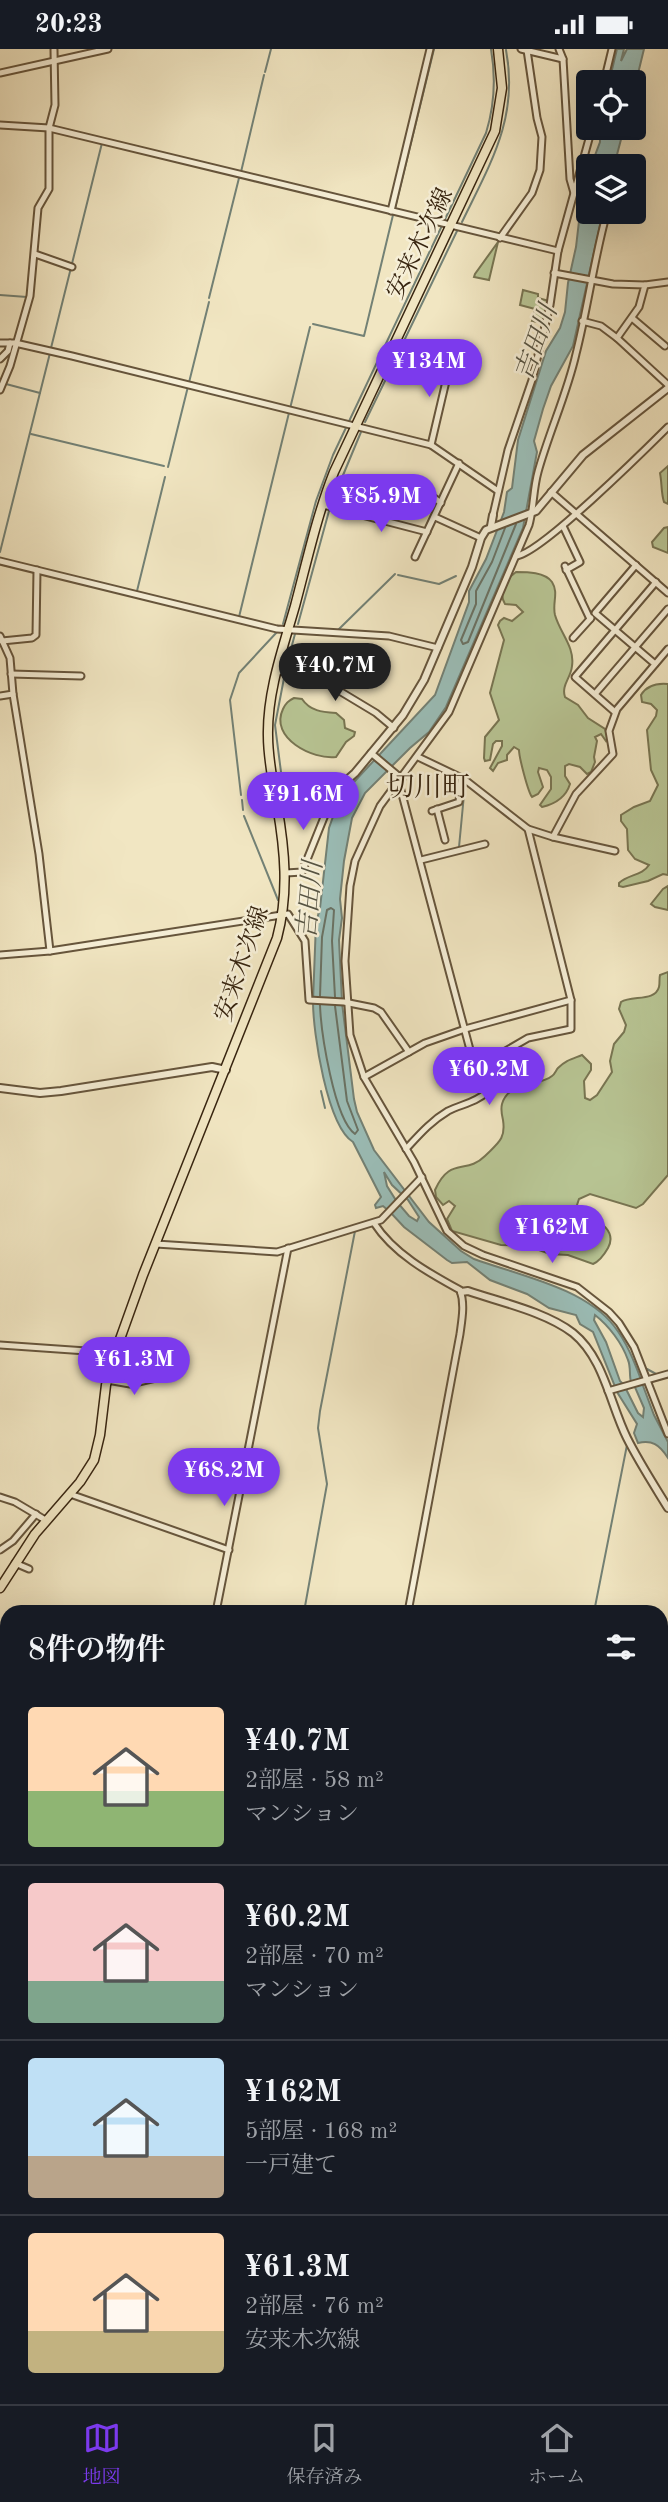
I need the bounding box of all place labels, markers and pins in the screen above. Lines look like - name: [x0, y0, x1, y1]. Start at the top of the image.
- pin: ¥134M: [380, 339, 478, 399]
- pin: ¥85.9M: [324, 475, 438, 534]
- pin: ¥40.7M: [278, 643, 392, 703]
- pin: ¥91.6M: [246, 773, 360, 832]
- pin: ¥60.2M: [432, 1047, 546, 1107]
- pin: ¥162M: [503, 1205, 601, 1265]
- pin: ¥61.3M: [77, 1337, 191, 1397]
- pin: ¥68.2M: [167, 1449, 281, 1508]

